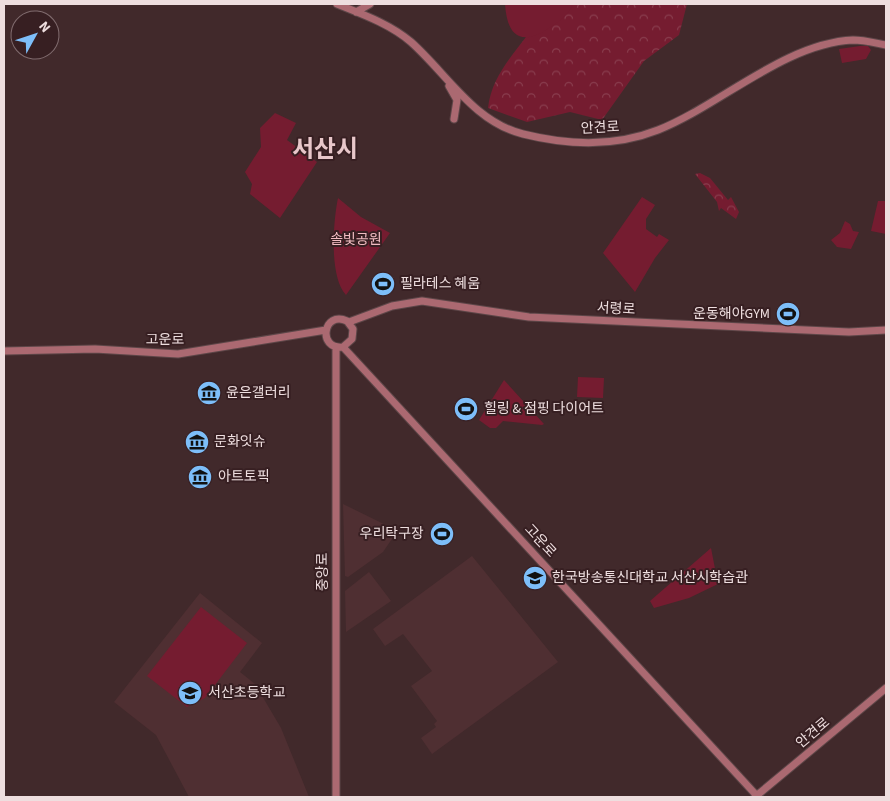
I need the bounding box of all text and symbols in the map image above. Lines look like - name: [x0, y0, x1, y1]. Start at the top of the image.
- north arrow: [10, 10, 60, 60]
- text: N: [34, 17, 55, 37]
- street label: 안견로: [580, 117, 620, 139]
- district label: 서산시: [292, 132, 358, 167]
- park label: 솔빛공원: [330, 230, 382, 250]
- sports icon: 필라테스 혜움: [370, 271, 396, 297]
- place label: 필라테스 혜움: [400, 274, 480, 294]
- street label: 서령로: [596, 298, 636, 320]
- sports icon: 운동해야GYM: [775, 301, 801, 327]
- place label: 운동해야GYM: [693, 304, 770, 324]
- street label: 고운로: [146, 330, 184, 350]
- museum icon: 윤은갤러리: [196, 380, 222, 406]
- place label: 윤은갤러리: [226, 383, 290, 403]
- sports icon: 힐링 & 점핑 다이어트: [453, 396, 479, 422]
- place label: 힐링 & 점핑 다이어트: [484, 399, 604, 419]
- museum icon: 문화잇슈: [184, 429, 210, 455]
- place label: 문화잇슈: [214, 432, 266, 452]
- museum icon: 아트토픽: [187, 464, 213, 490]
- place label: 아트토픽: [218, 467, 270, 487]
- street label: 고운로: [520, 520, 561, 562]
- sports icon: 우리탁구장: [429, 521, 455, 547]
- place label: 우리탁구장: [360, 524, 424, 544]
- street label: 중앙로: [313, 553, 333, 591]
- school or university icon: 한국방송통신대학교 서산시학습관: [522, 565, 548, 591]
- place label: 한국방송통신대학교 서산시학습관: [552, 568, 748, 588]
- school or university icon: 서산초등학교: [177, 680, 203, 706]
- place label: 서산초등학교: [208, 683, 285, 703]
- street label: 안견로: [792, 713, 834, 753]

